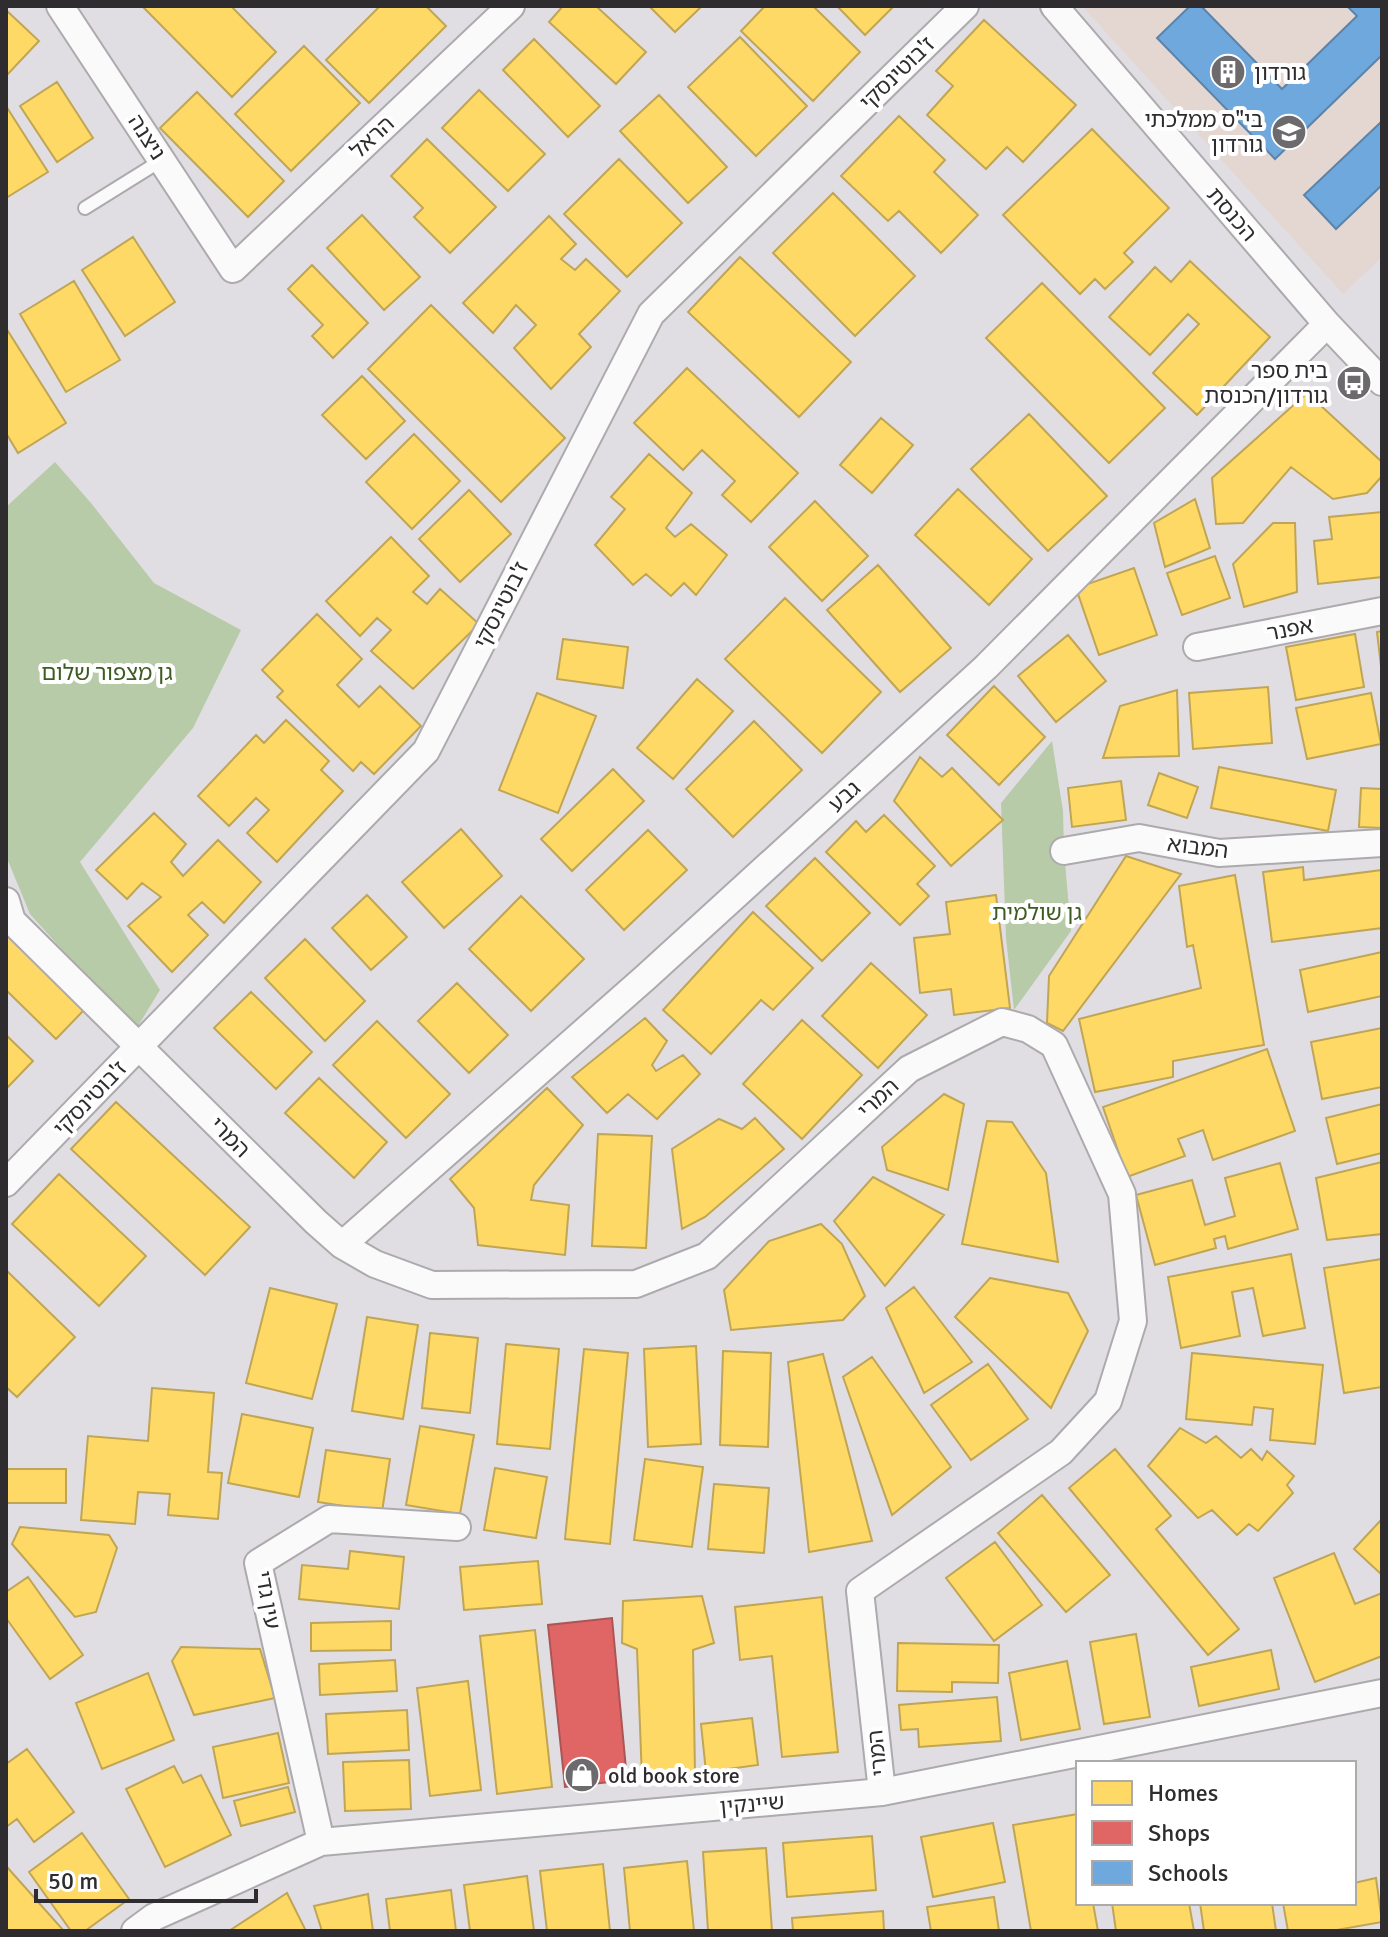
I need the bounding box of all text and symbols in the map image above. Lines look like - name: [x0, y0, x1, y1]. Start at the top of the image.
- street label: ז'בוטינסקי: [854, 31, 940, 115]
- building icon: גורדון: [1209, 53, 1247, 91]
- place label: גורדון: [1254, 59, 1306, 86]
- place label: בי"ס ממלכתי גורדון: [1144, 106, 1263, 158]
- street label: ניצנה: [122, 109, 172, 165]
- street label: הראל: [344, 110, 400, 164]
- school or university icon: בי"ס ממלכתי גורדון: [1270, 113, 1308, 151]
- street label: הכנסת: [1201, 181, 1263, 247]
- place label: בית ספר גורדון/הכנסת: [1204, 357, 1328, 409]
- bus stop icon: בית ספר גורדון/הכנסת: [1335, 364, 1373, 402]
- street label: ז'בוטינסקי: [468, 557, 534, 653]
- street label: אפנר: [1265, 611, 1316, 647]
- park label: גן מצפור שלום: [41, 659, 173, 686]
- street label: גבע: [822, 775, 866, 817]
- street label: המבוא: [1166, 830, 1230, 864]
- park label: גן שולמית: [992, 899, 1082, 926]
- street label: ז'בוטינסקי: [48, 1055, 132, 1141]
- street label: המרי: [852, 1072, 904, 1124]
- street label: המרי: [204, 1111, 256, 1163]
- street label: עין גדי: [250, 1569, 286, 1631]
- street label: המרי: [861, 1729, 893, 1777]
- shop icon: old book store: [563, 1756, 601, 1794]
- legend: [1076, 1761, 1356, 1905]
- place label: old book store: [608, 1762, 740, 1789]
- text: Homes: [1148, 1778, 1218, 1808]
- street label: שיינקין: [718, 1788, 786, 1820]
- text: Shops: [1148, 1818, 1210, 1848]
- scale bar: [36, 1853, 256, 1903]
- text: Schools: [1148, 1858, 1228, 1888]
- text: 50 m: [48, 1866, 98, 1896]

